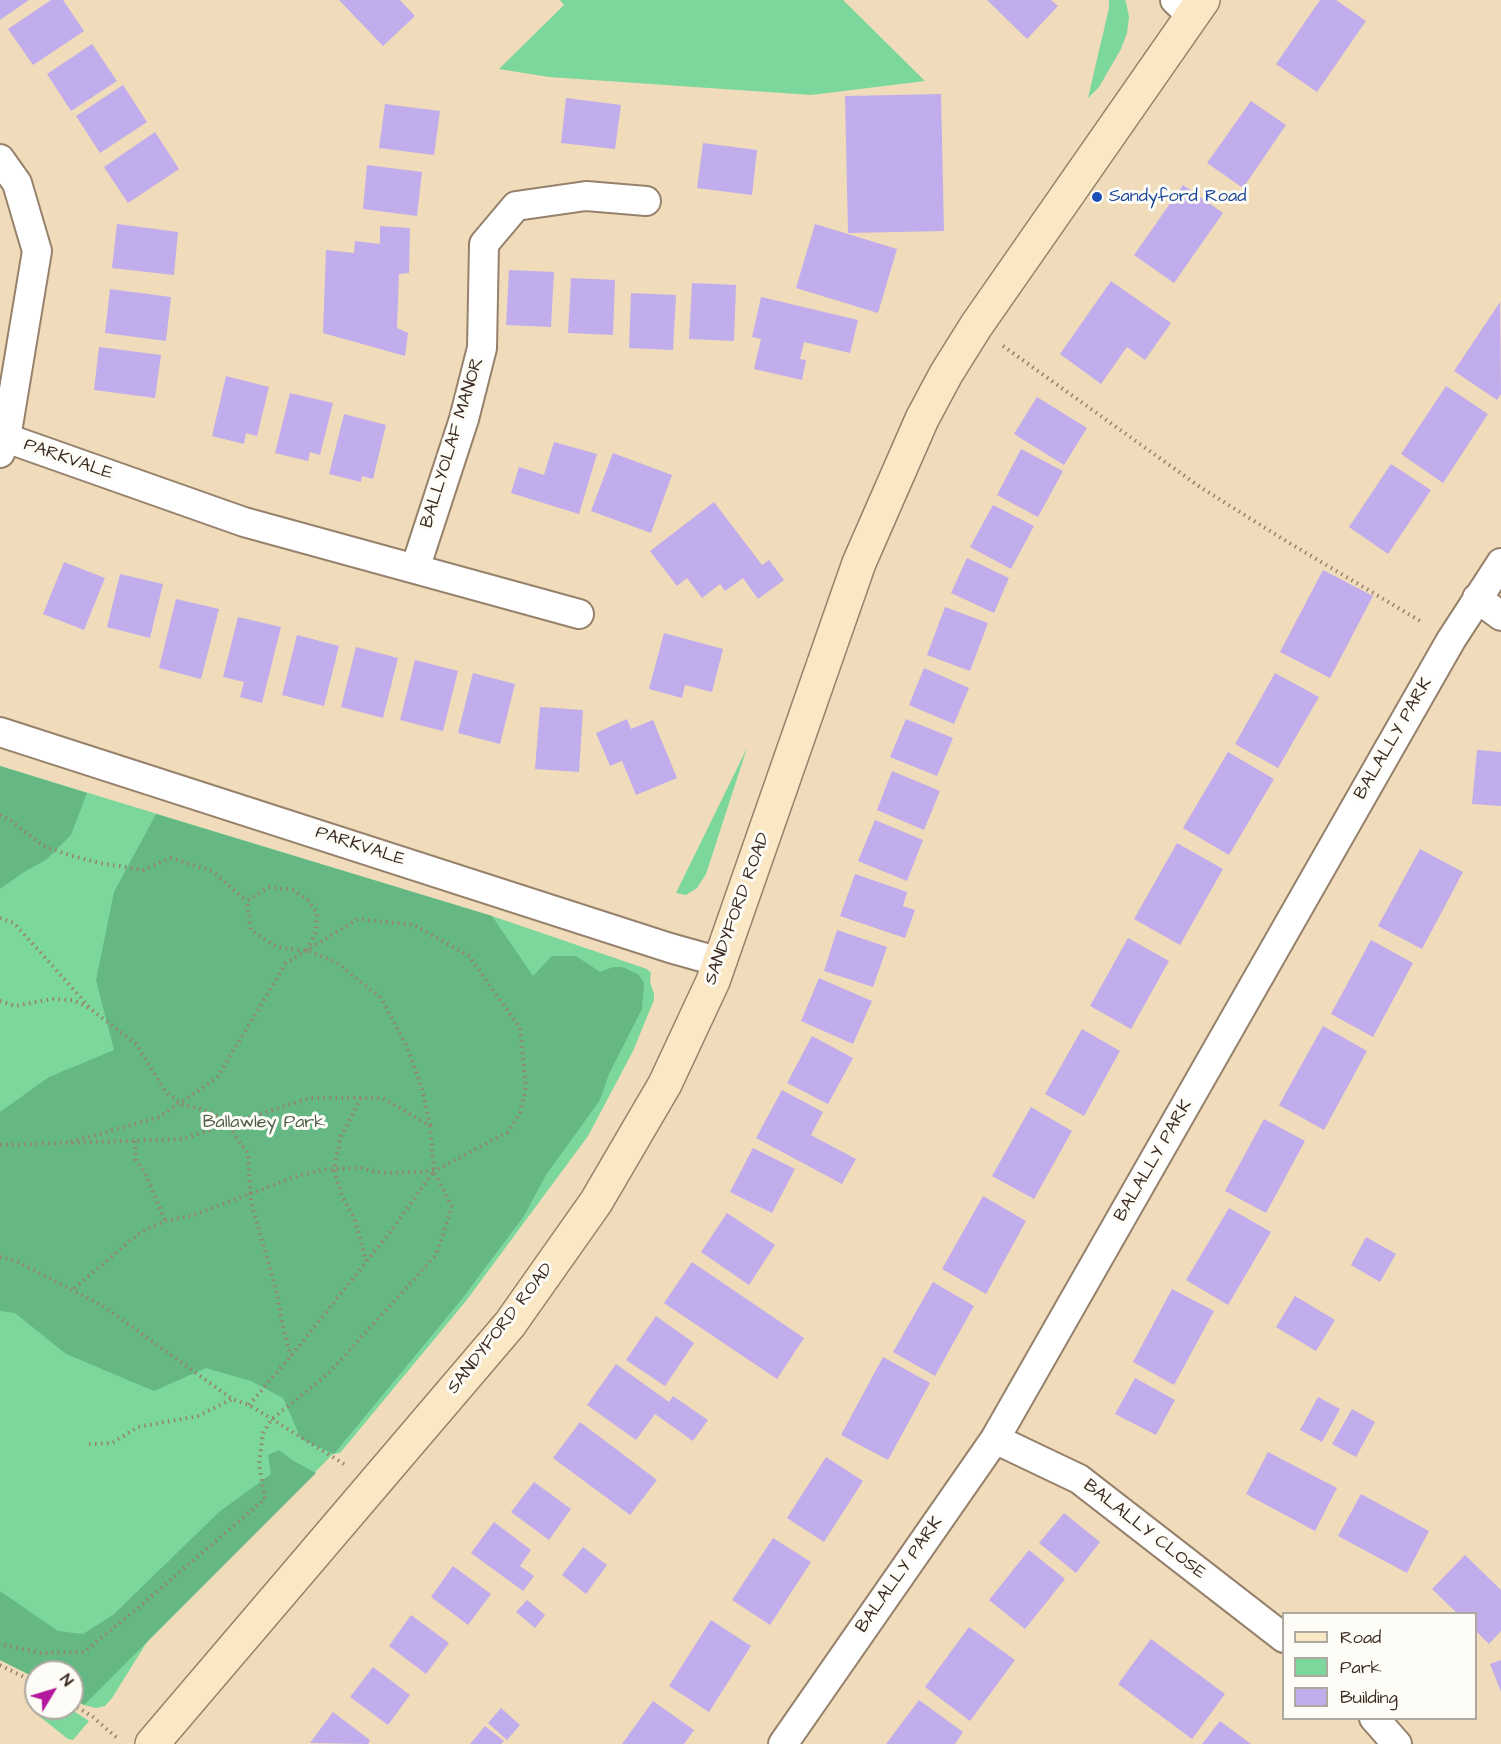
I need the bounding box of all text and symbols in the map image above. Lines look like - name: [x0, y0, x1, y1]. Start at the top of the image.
- place label: Sandyford Road: [1109, 186, 1246, 208]
- marker: Sandyford Road: [1090, 190, 1104, 204]
- street label: BALLYOLAF MANOR: [417, 355, 489, 531]
- street label: PARKVALE: [21, 435, 115, 485]
- street label: BALALLY PARK: [1350, 674, 1438, 804]
- street label: PARKVALE: [313, 822, 407, 872]
- street label: SANDYFORD ROAD: [700, 830, 776, 988]
- street label: BALALLY PARK: [1110, 1096, 1198, 1226]
- park label: Ballawley Park: [203, 1112, 325, 1134]
- street label: SANDYFORD ROAD: [443, 1259, 559, 1399]
- street label: BALALLY CLOSE: [1078, 1475, 1210, 1585]
- street label: BALALLY PARK: [852, 1513, 948, 1637]
- legend: [1282, 1612, 1477, 1720]
- text: Road: [1340, 1625, 1381, 1650]
- text: Park: [1340, 1655, 1382, 1680]
- north arrow: [24, 1660, 84, 1720]
- text: N: [55, 1669, 78, 1691]
- text: Building: [1340, 1685, 1398, 1710]

